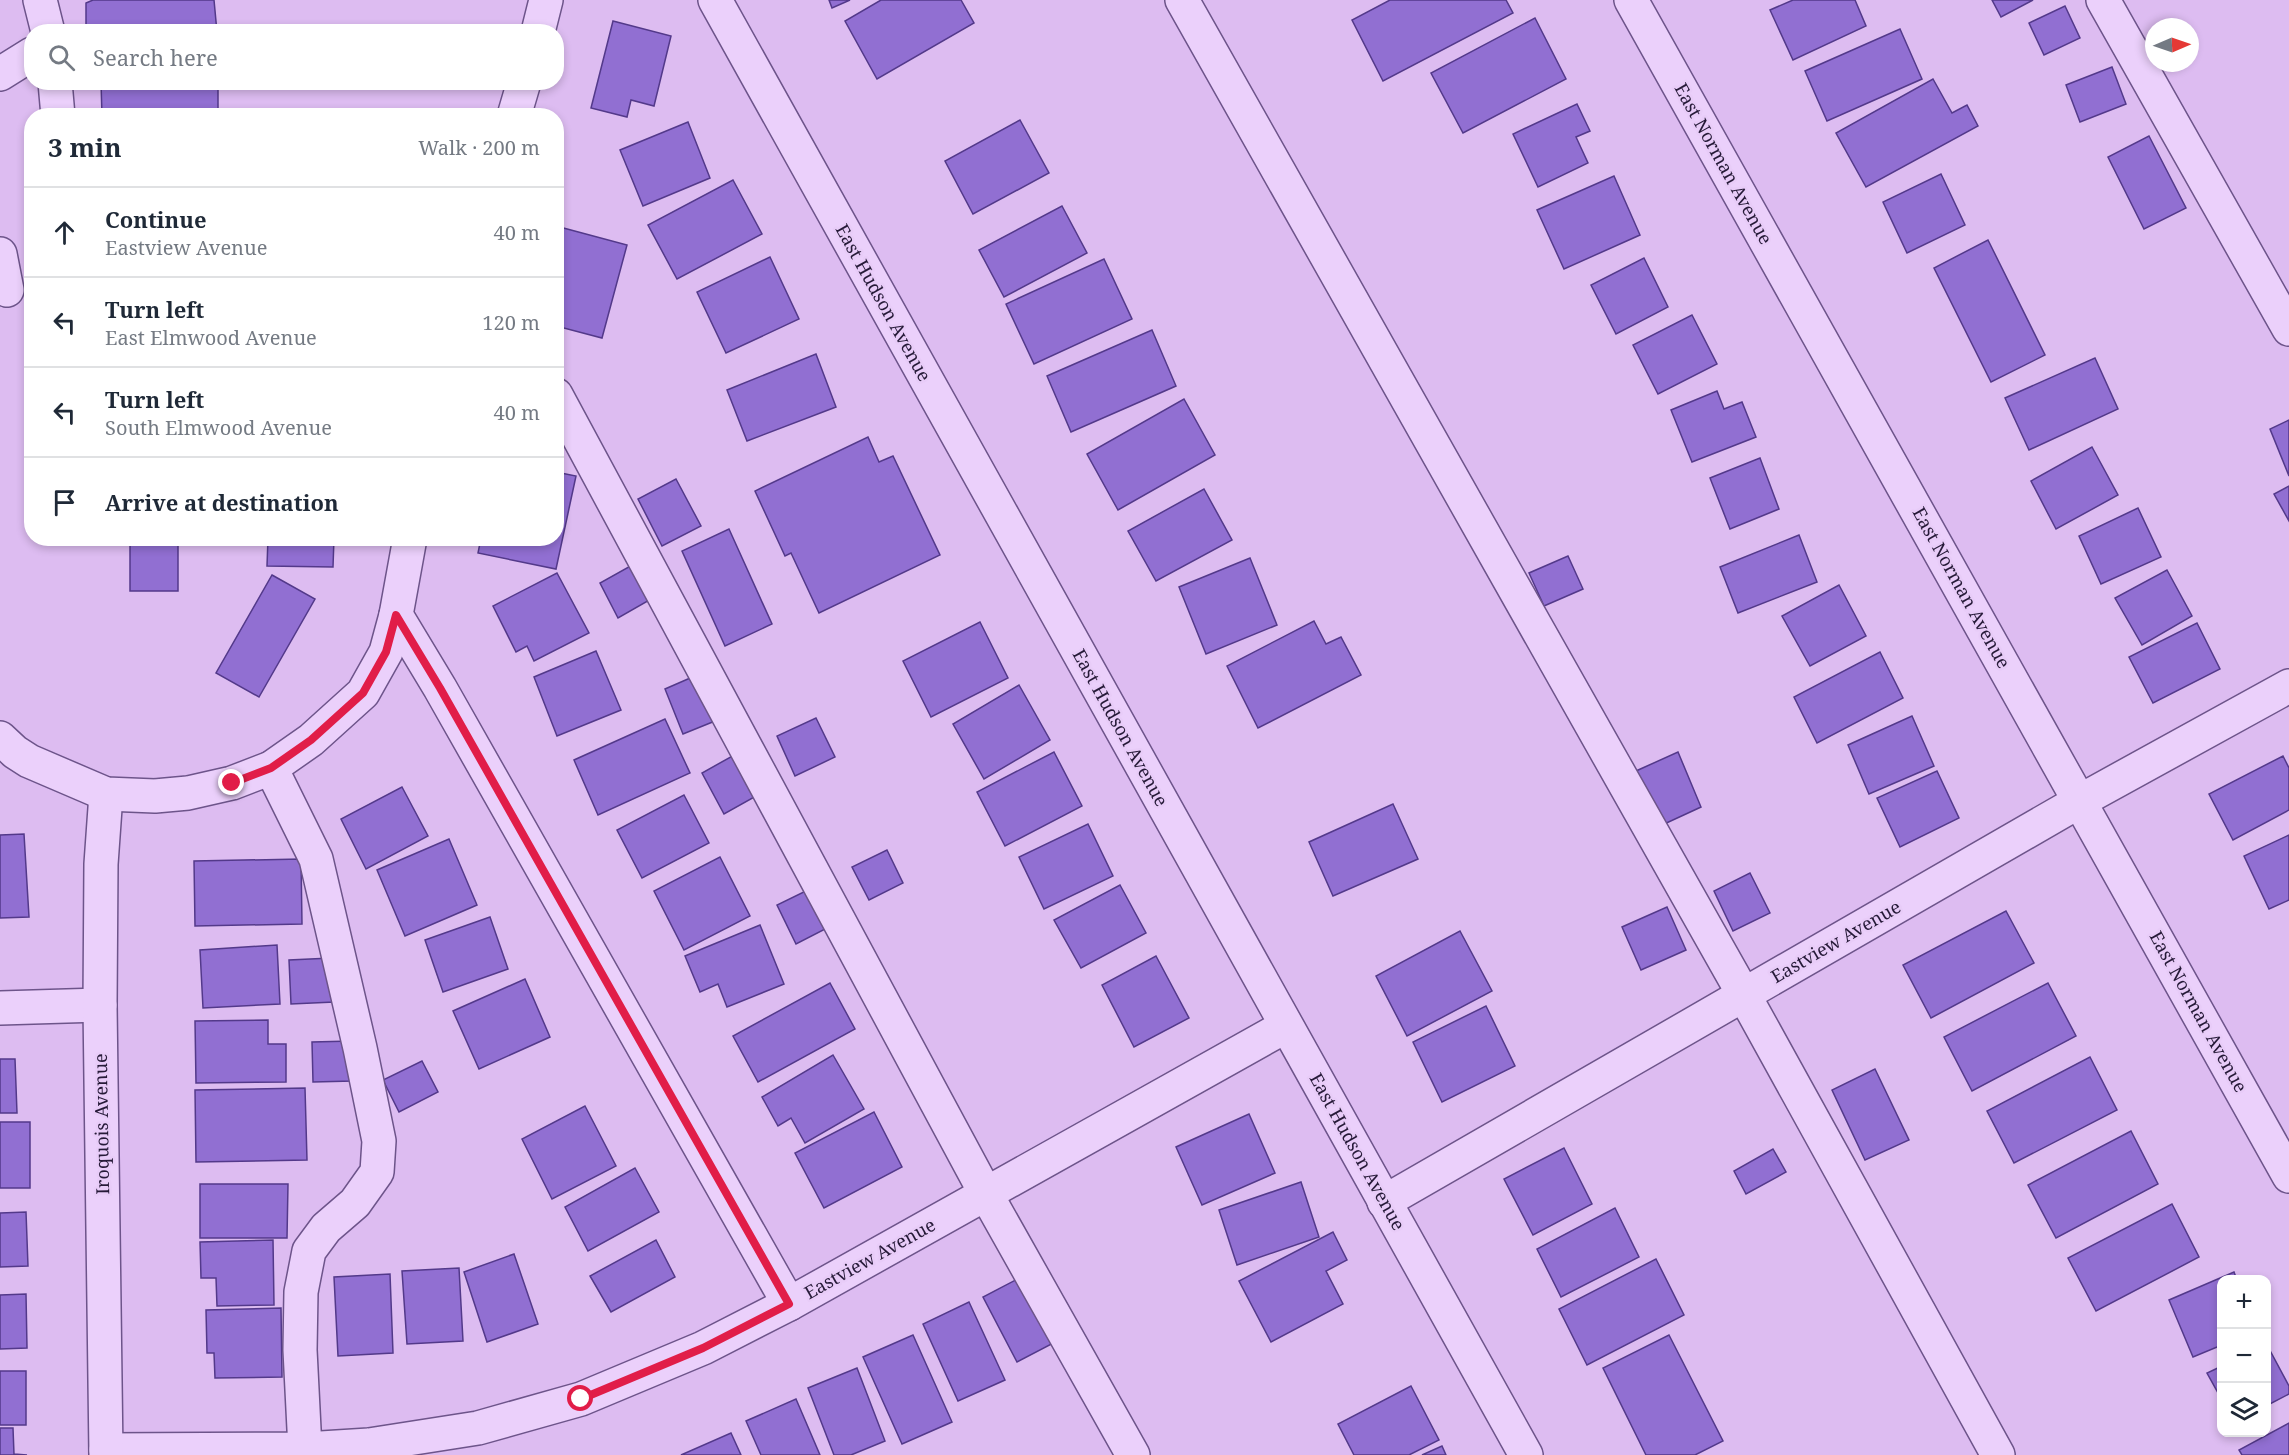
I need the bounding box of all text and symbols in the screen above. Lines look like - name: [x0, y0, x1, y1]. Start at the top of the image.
- north arrow: [2145, 18, 2199, 72]
- search box: [24, 24, 564, 90]
- icon: search: [45, 41, 78, 74]
- text: Search here: [93, 42, 218, 72]
- street label: East Norman Avenue: [1670, 79, 1778, 248]
- text: 3 min: [48, 129, 122, 165]
- text: Walk · 200 m: [418, 134, 540, 161]
- text: Continue: [105, 204, 207, 234]
- icon: ahead: [48, 216, 81, 249]
- text: 40 m: [494, 219, 540, 246]
- street label: East Hudson Avenue: [831, 220, 937, 385]
- text: Eastview Avenue: [105, 234, 267, 261]
- text: Turn left: [105, 294, 204, 324]
- icon: left: [48, 306, 81, 339]
- text: 120 m: [482, 309, 540, 336]
- text: East Elmwood Avenue: [105, 324, 317, 351]
- text: Turn left: [105, 384, 204, 414]
- icon: left: [48, 396, 81, 429]
- text: 40 m: [494, 399, 540, 426]
- text: South Elmwood Avenue: [105, 414, 332, 441]
- icon: arrive: [48, 486, 81, 519]
- text: Arrive at destination: [105, 487, 339, 517]
- street label: East Norman Avenue: [1908, 503, 2016, 672]
- street label: East Hudson Avenue: [1068, 645, 1174, 810]
- route end: [218, 769, 244, 795]
- street label: Eastview Avenue: [1766, 894, 1905, 988]
- street label: East Norman Avenue: [2145, 927, 2253, 1096]
- street label: Iroquois Avenue: [88, 1053, 114, 1195]
- street label: East Hudson Avenue: [1305, 1069, 1411, 1234]
- street label: Eastview Avenue: [800, 1212, 939, 1304]
- map controls: [2217, 1275, 2271, 1437]
- button: +: [2217, 1275, 2271, 1329]
- button: −: [2217, 1329, 2271, 1383]
- button: layers: [2217, 1383, 2271, 1437]
- route start: [567, 1385, 593, 1411]

